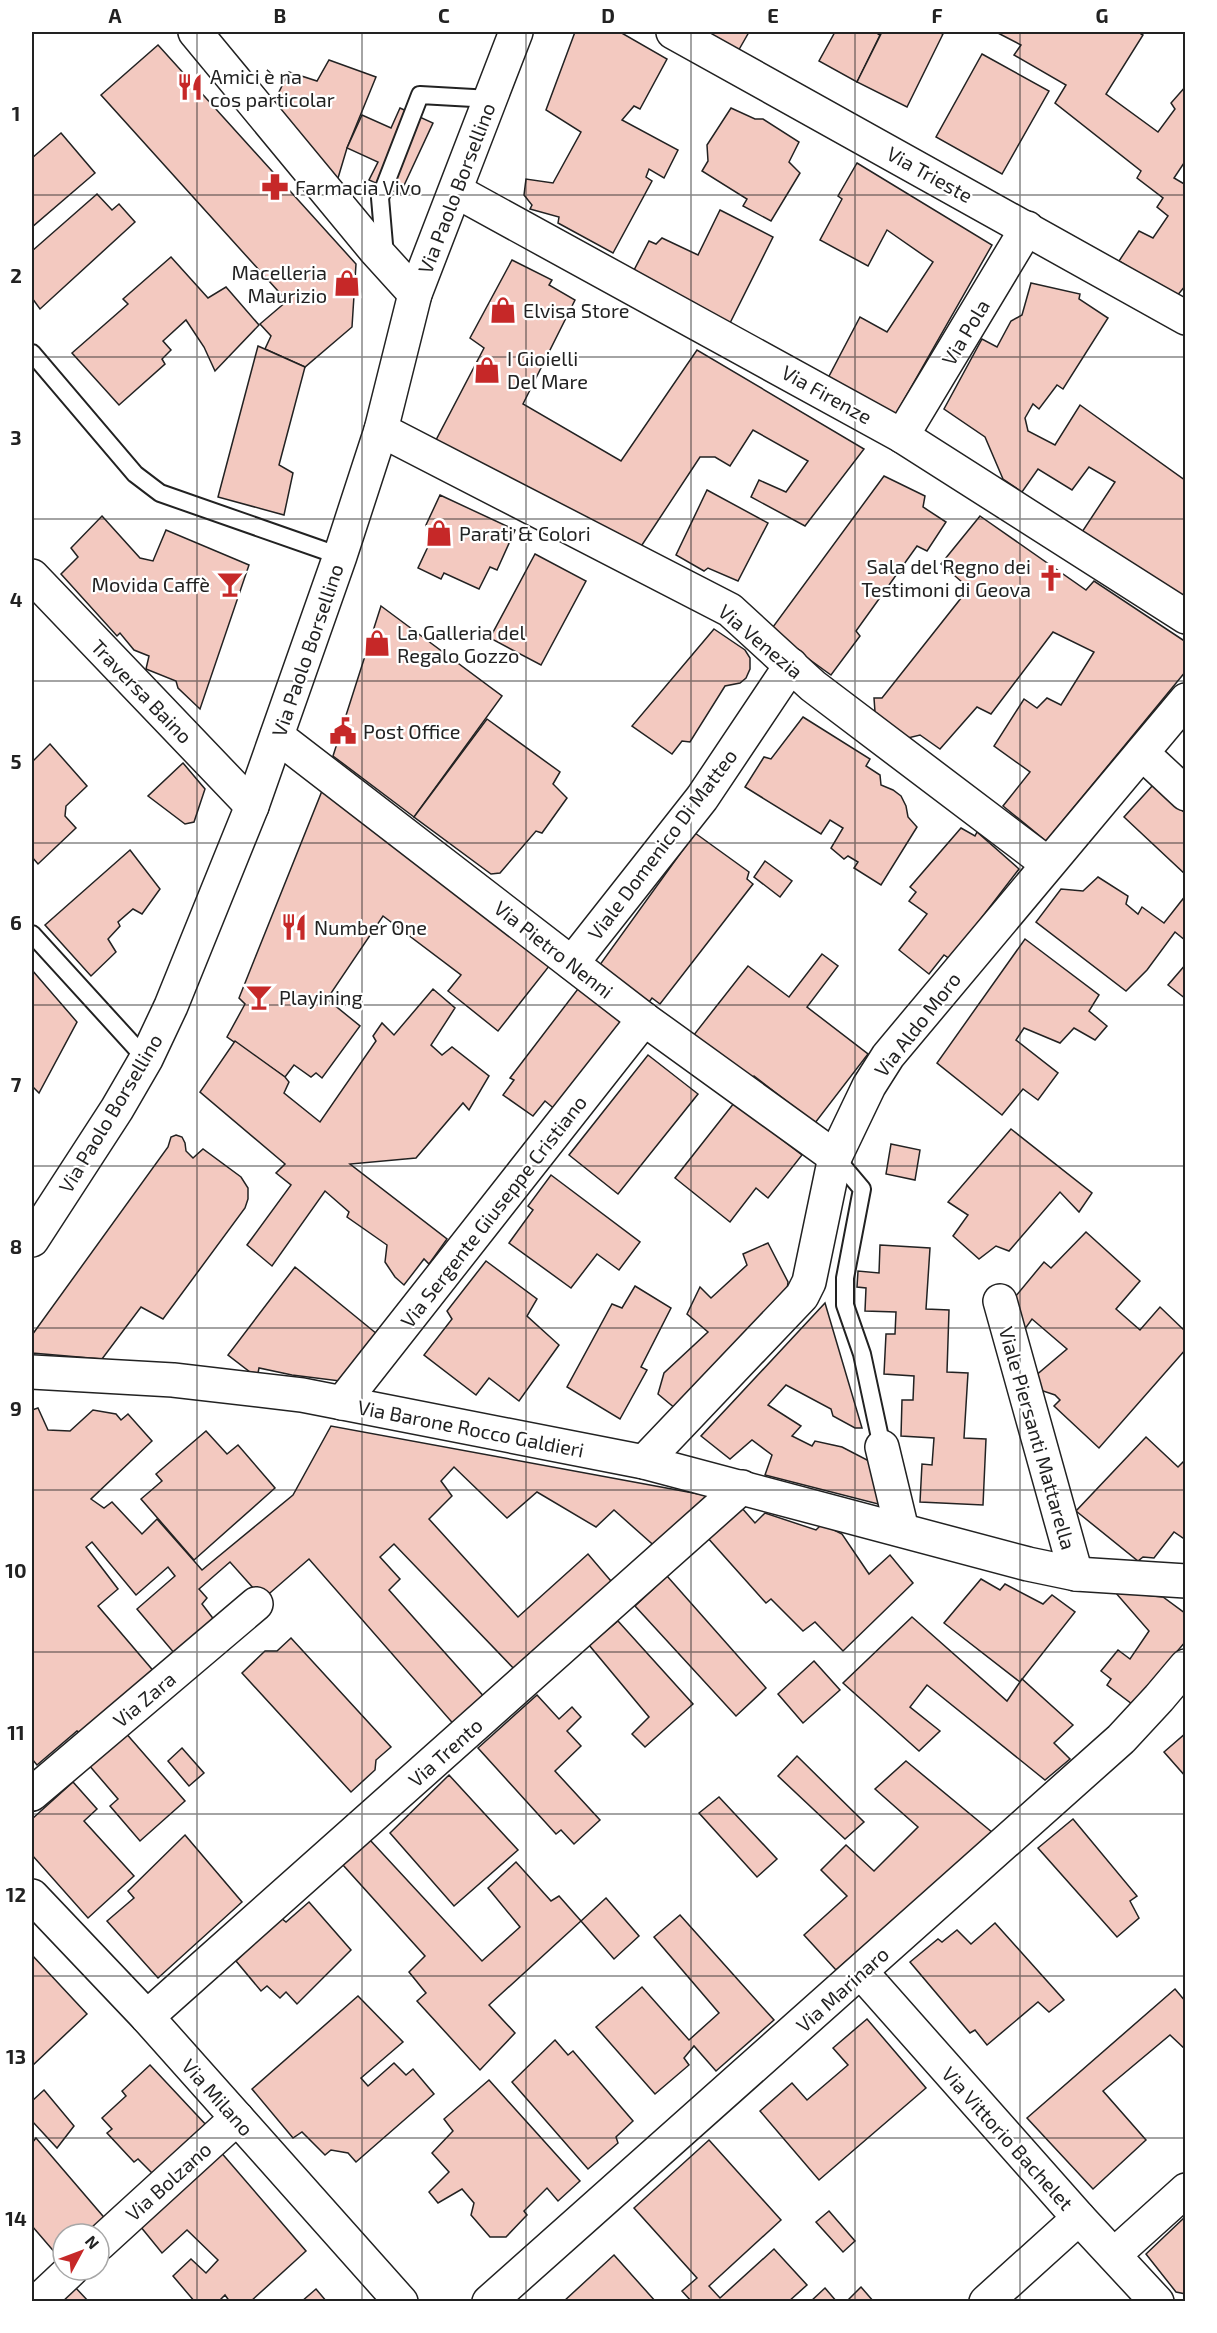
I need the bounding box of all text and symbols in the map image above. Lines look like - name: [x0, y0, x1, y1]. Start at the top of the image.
- text: A: [108, 3, 122, 27]
- text: B: [274, 3, 286, 27]
- text: C: [438, 3, 450, 27]
- text: D: [601, 3, 615, 27]
- text: E: [767, 3, 779, 27]
- text: F: [931, 3, 943, 27]
- text: G: [1096, 3, 1108, 27]
- place label: Amici è na cos particolar: [210, 64, 335, 111]
- restaurant icon: Amici è na cos particolar: [175, 72, 205, 102]
- street label: Via Paolo Borsellino: [412, 99, 500, 277]
- text: 1: [12, 101, 20, 125]
- street label: Via Trieste: [883, 141, 977, 207]
- pharmacy icon: Farmacia Vivo: [260, 172, 290, 202]
- place label: Farmacia Vivo: [295, 175, 422, 199]
- place label: Macelleria Maurizio: [232, 260, 327, 307]
- text: 2: [10, 263, 22, 287]
- shop icon: Macelleria Maurizio: [332, 268, 362, 298]
- shop icon: Elvisa Store: [488, 295, 518, 325]
- street label: Via Pola: [936, 295, 994, 369]
- place label: Elvisa Store: [523, 298, 629, 322]
- place label: I Gioielli Del Mare: [507, 346, 588, 393]
- shop icon: I Gioielli Del Mare: [472, 355, 502, 385]
- street label: Via Firenze: [778, 359, 876, 429]
- text: 3: [10, 425, 22, 449]
- shop icon: Parati & Colori: [424, 518, 454, 548]
- place label: Parati & Colori: [459, 521, 591, 545]
- place label: Sala del Regno dei Testimoni di Geova: [861, 554, 1031, 601]
- street label: Via Paolo Borsellino: [266, 561, 348, 739]
- church icon: Sala del Regno dei Testimoni di Geova: [1036, 563, 1066, 593]
- bar icon: Movida Caffè: [215, 569, 245, 599]
- place label: Movida Caffè: [92, 572, 210, 596]
- text: 4: [10, 587, 23, 611]
- street label: Via Venezia: [714, 599, 808, 683]
- place label: La Galleria del Regalo Gozzo: [397, 620, 525, 667]
- shop icon: La Galleria del Regalo Gozzo: [362, 628, 392, 658]
- street label: Traversa Baino: [87, 634, 197, 748]
- public building icon: Post Office: [328, 716, 358, 746]
- place label: Post Office: [363, 719, 461, 743]
- street label: Viale Domenico Di Matteo: [582, 744, 742, 944]
- text: 5: [10, 749, 22, 773]
- street label: Via Pietro Nenni: [490, 895, 618, 1003]
- text: 6: [10, 910, 22, 934]
- restaurant icon: Number One: [279, 912, 309, 942]
- place label: Number One: [314, 915, 427, 939]
- street label: Via Aldo Moro: [869, 967, 965, 1081]
- bar icon: Playining: [244, 982, 274, 1012]
- place label: Playining: [279, 985, 363, 1009]
- street label: Via Paolo Borsellino: [53, 1029, 167, 1197]
- text: 7: [11, 1072, 22, 1096]
- street label: Via Sergente Giuseppe Cristiano: [395, 1090, 591, 1332]
- text: 8: [10, 1234, 22, 1258]
- street label: Viale Piersanti Mattarella: [995, 1324, 1081, 1552]
- street label: Via Barone Rocco Galdieri: [356, 1394, 586, 1462]
- text: 9: [10, 1396, 22, 1420]
- text: 10: [5, 1558, 27, 1582]
- street label: Via Zara: [108, 1666, 180, 1732]
- street label: Via Trento: [403, 1713, 487, 1791]
- text: 11: [7, 1720, 25, 1744]
- text: 12: [6, 1882, 26, 1906]
- street label: Via Marinaro: [791, 1941, 893, 2037]
- text: 13: [6, 2044, 26, 2068]
- street label: Via Milano: [177, 2054, 259, 2140]
- street label: Via Vittorio Bachelet: [937, 2061, 1079, 2215]
- street label: Via Bolzano: [120, 2136, 216, 2226]
- text: 14: [5, 2206, 27, 2230]
- north arrow: [51, 2222, 111, 2282]
- text: N: [82, 2231, 104, 2252]

